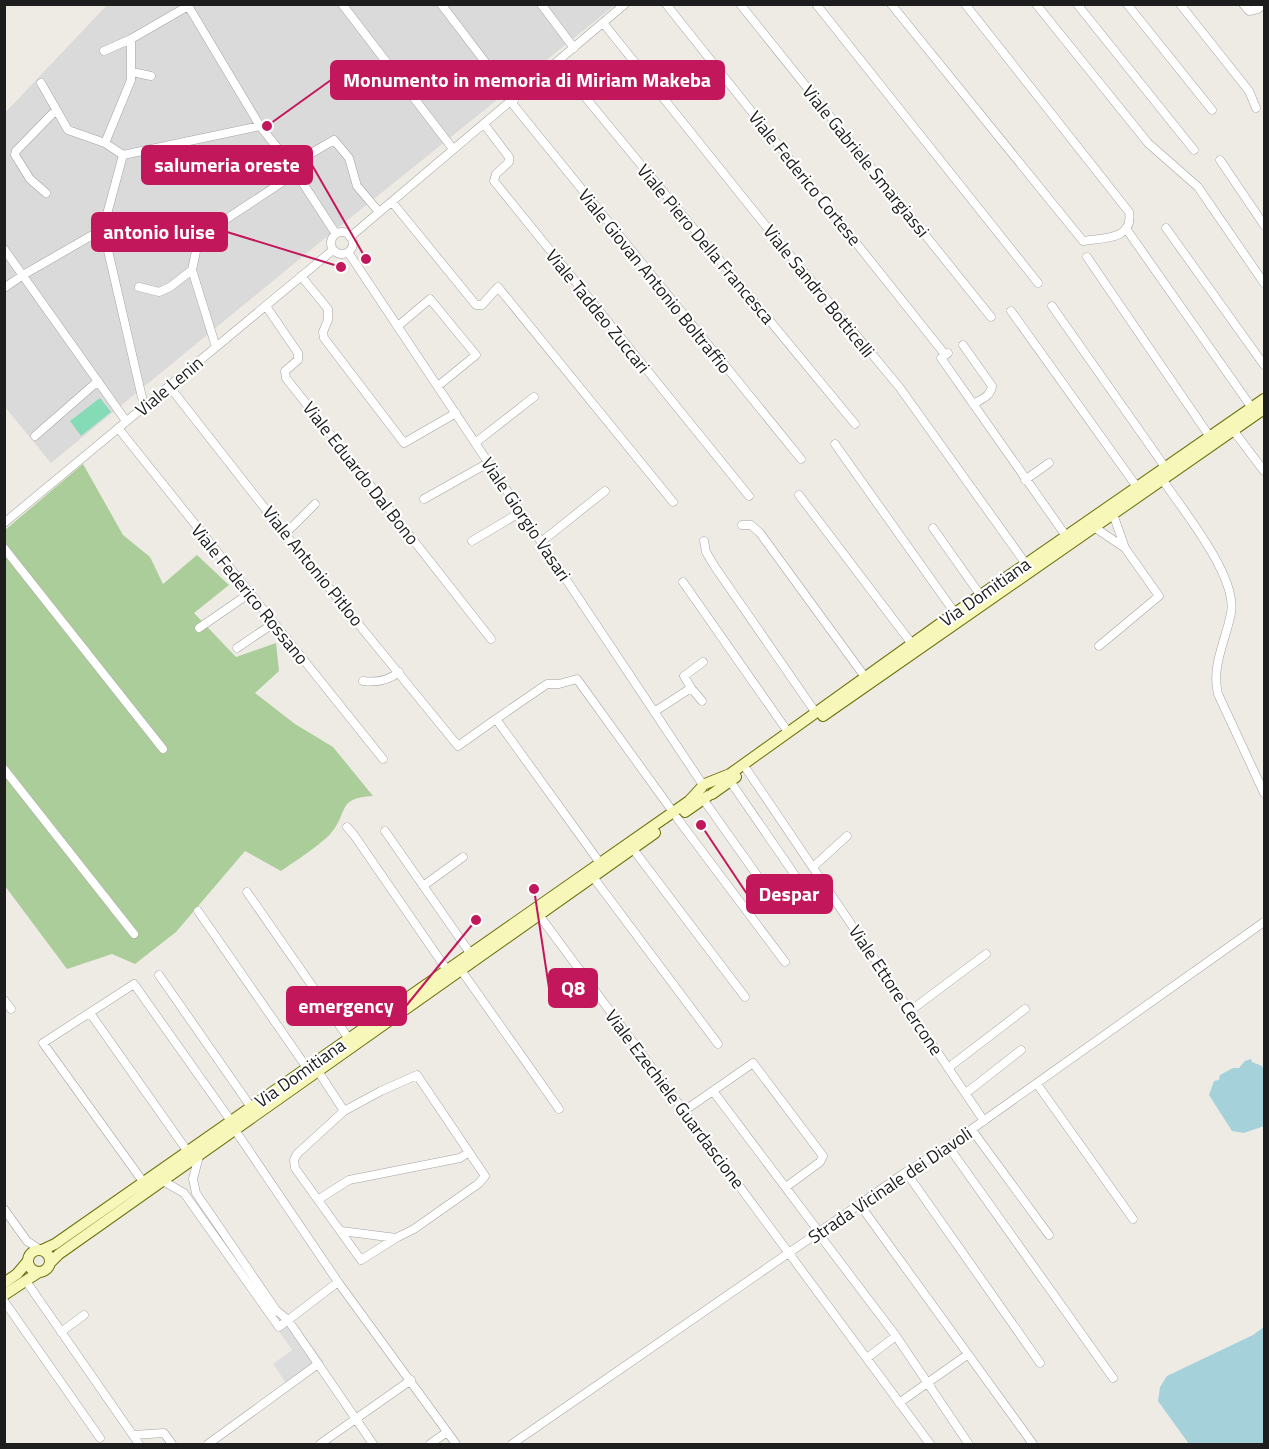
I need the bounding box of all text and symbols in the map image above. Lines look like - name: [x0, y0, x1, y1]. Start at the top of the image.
- callout: Monumento in memoria di Miriam Makeba: [331, 61, 724, 99]
- text: Monumento in memoria di Miriam Makeba: [343, 64, 711, 95]
- street label: Viale Gabriele Smargiassi: [796, 79, 936, 243]
- street label: Viale Federico Cortese: [742, 105, 868, 251]
- callout: salumeria oreste: [142, 146, 312, 184]
- text: salumeria oreste: [154, 149, 300, 180]
- street label: Viale Piero Della Francesca: [631, 158, 781, 330]
- street label: Viale Giovan Antonio Boltraffio: [572, 183, 738, 379]
- callout: antonio luise: [92, 213, 227, 251]
- text: antonio luise: [103, 216, 215, 247]
- street label: Viale Sandro Botticelli: [757, 219, 881, 363]
- street label: Viale Taddeo Zuccari: [539, 243, 657, 379]
- street label: Viale Lenin: [129, 349, 209, 423]
- street label: Viale Eduardo Dal Bono: [296, 395, 426, 551]
- street label: Viale Giorgio Vasari: [474, 452, 578, 586]
- street label: Viale Antonio Pitloo: [256, 500, 370, 632]
- street label: Viale Federico Rossano: [185, 518, 315, 670]
- street label: Via Domitiana: [934, 551, 1036, 633]
- callout: Despar: [747, 875, 832, 913]
- text: Despar: [759, 878, 820, 909]
- street label: Viale Ettore Cercone: [842, 919, 950, 1061]
- callout: Q8: [549, 969, 597, 1007]
- text: Q8: [561, 972, 585, 1003]
- callout: emergency: [287, 987, 406, 1025]
- text: emergency: [298, 990, 394, 1021]
- street label: Viale Ezechiele Guardascione: [599, 1004, 751, 1194]
- street label: Via Domitiana: [249, 1032, 351, 1114]
- street label: Strada Vicinale dei Diavoli: [803, 1120, 977, 1250]

